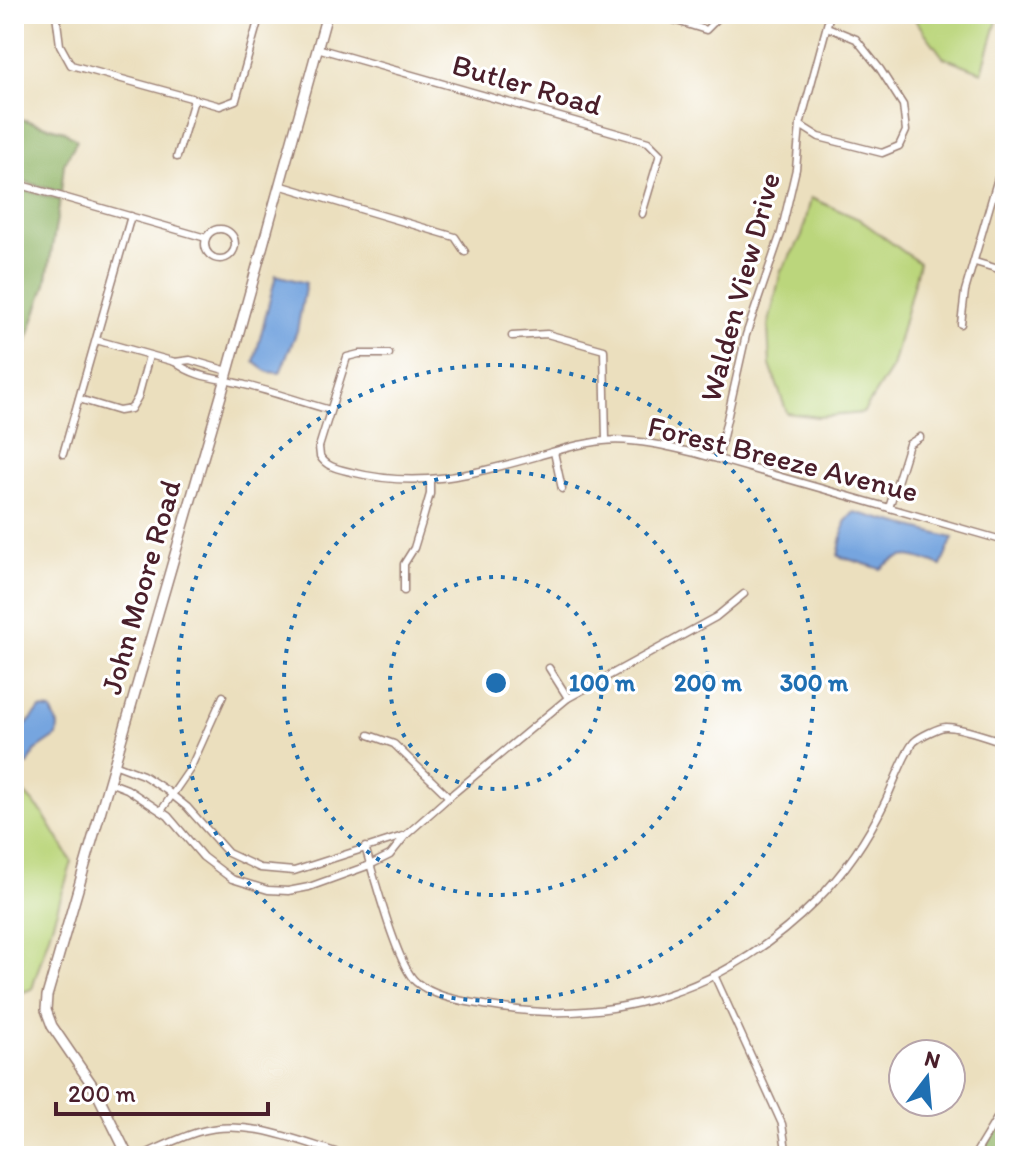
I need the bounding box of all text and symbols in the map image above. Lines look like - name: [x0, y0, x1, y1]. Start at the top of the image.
- street label: Butler Road: [448, 45, 607, 124]
- street label: Walden View Drive: [691, 168, 788, 406]
- street label: Forest Breeze Avenue: [644, 407, 922, 510]
- street label: John Moore Road: [92, 475, 189, 699]
- text: 100 m: [569, 668, 636, 697]
- text: 200 m: [674, 668, 743, 697]
- text: 300 m: [780, 668, 849, 697]
- centre of rings: [482, 669, 510, 697]
- north arrow: [887, 1038, 967, 1118]
- text: N: [922, 1044, 943, 1074]
- scale bar: [56, 1066, 268, 1116]
- text: 200 m: [68, 1079, 136, 1108]

